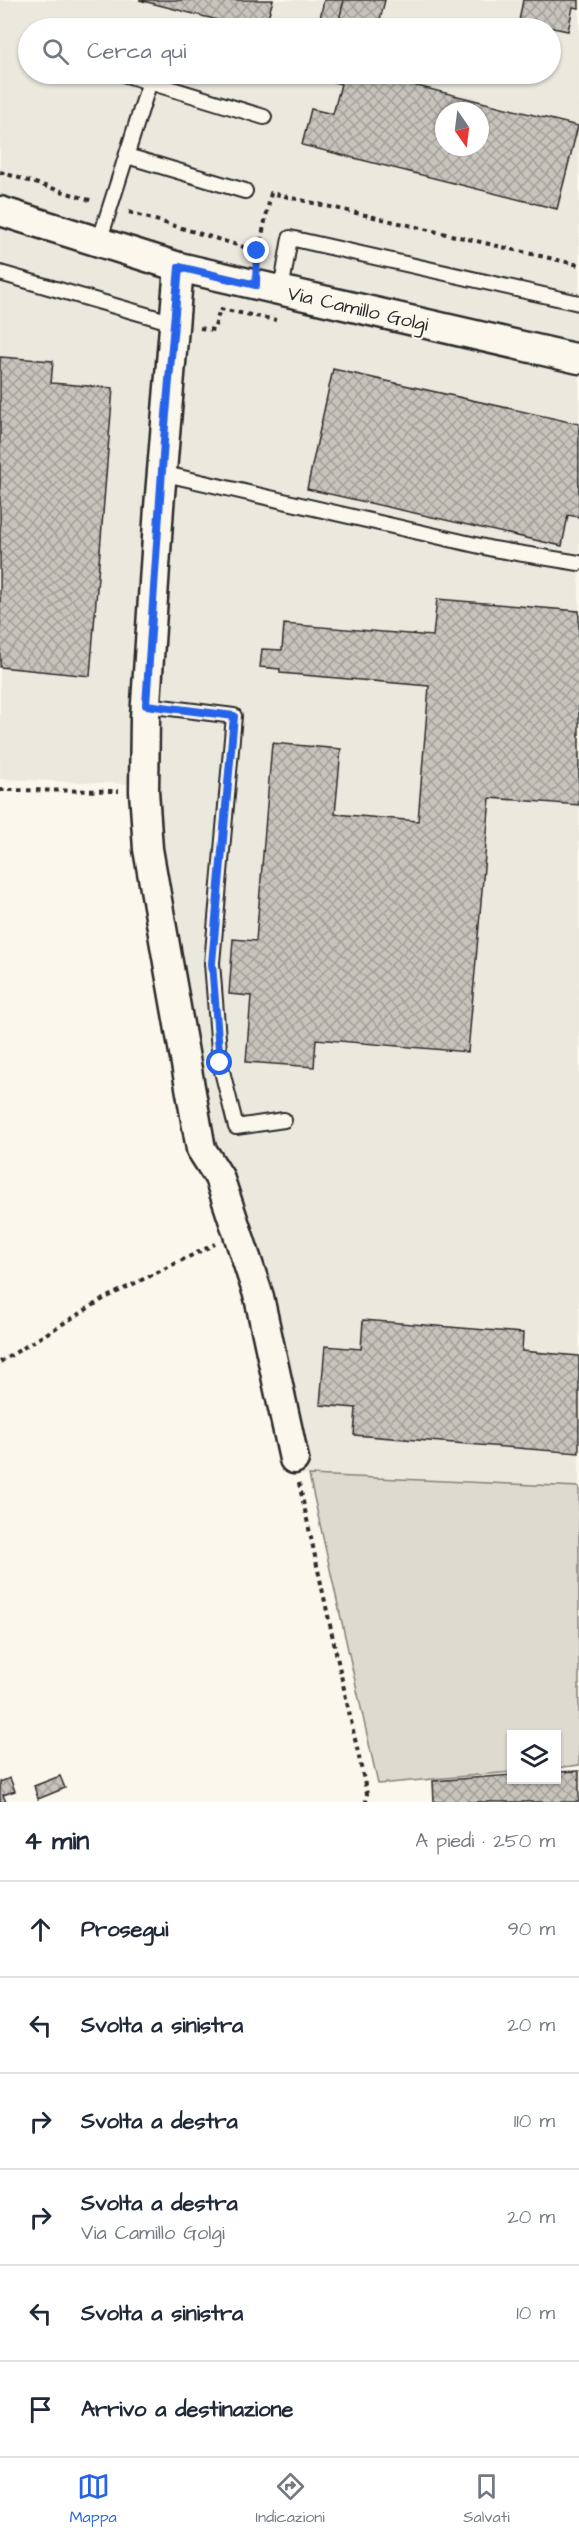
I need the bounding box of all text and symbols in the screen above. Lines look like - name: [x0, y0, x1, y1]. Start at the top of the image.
- search box: [18, 18, 561, 84]
- icon: search: [39, 35, 72, 68]
- text: Cerca qui: [87, 36, 186, 67]
- north arrow: [435, 102, 489, 156]
- route end: [243, 237, 269, 263]
- street label: Via Camillo Golgi: [285, 279, 431, 340]
- route start: [206, 1049, 232, 1075]
- map controls: [507, 1730, 561, 1784]
- button: layers: [507, 1730, 561, 1784]
- text: 4 min: [24, 1823, 89, 1859]
- text: A piedi · 250 m: [415, 1827, 555, 1855]
- icon: ahead: [24, 1913, 57, 1946]
- text: Prosegui: [81, 1914, 168, 1945]
- text: 90 m: [507, 1915, 555, 1943]
- icon: left: [24, 2009, 57, 2042]
- text: Svolta a sinistra: [81, 2010, 243, 2041]
- text: 20 m: [507, 2011, 555, 2039]
- icon: right: [24, 2105, 57, 2138]
- text: Svolta a destra: [81, 2106, 238, 2137]
- text: 110 m: [514, 2107, 555, 2135]
- text: Svolta a destra: [81, 2188, 238, 2219]
- icon: right: [24, 2201, 57, 2234]
- text: 20 m: [507, 2203, 555, 2231]
- text: Via Camillo Golgi: [81, 2219, 225, 2247]
- icon: left: [24, 2297, 57, 2330]
- text: Svolta a sinistra: [81, 2298, 243, 2329]
- text: 10 m: [516, 2299, 555, 2327]
- icon: arrive: [24, 2393, 57, 2426]
- text: Arrivo a destinazione: [81, 2394, 293, 2425]
- tab: Mappa: [69, 2470, 117, 2528]
- tab: Indicazioni: [255, 2470, 325, 2528]
- tab: Salvati: [463, 2470, 510, 2528]

